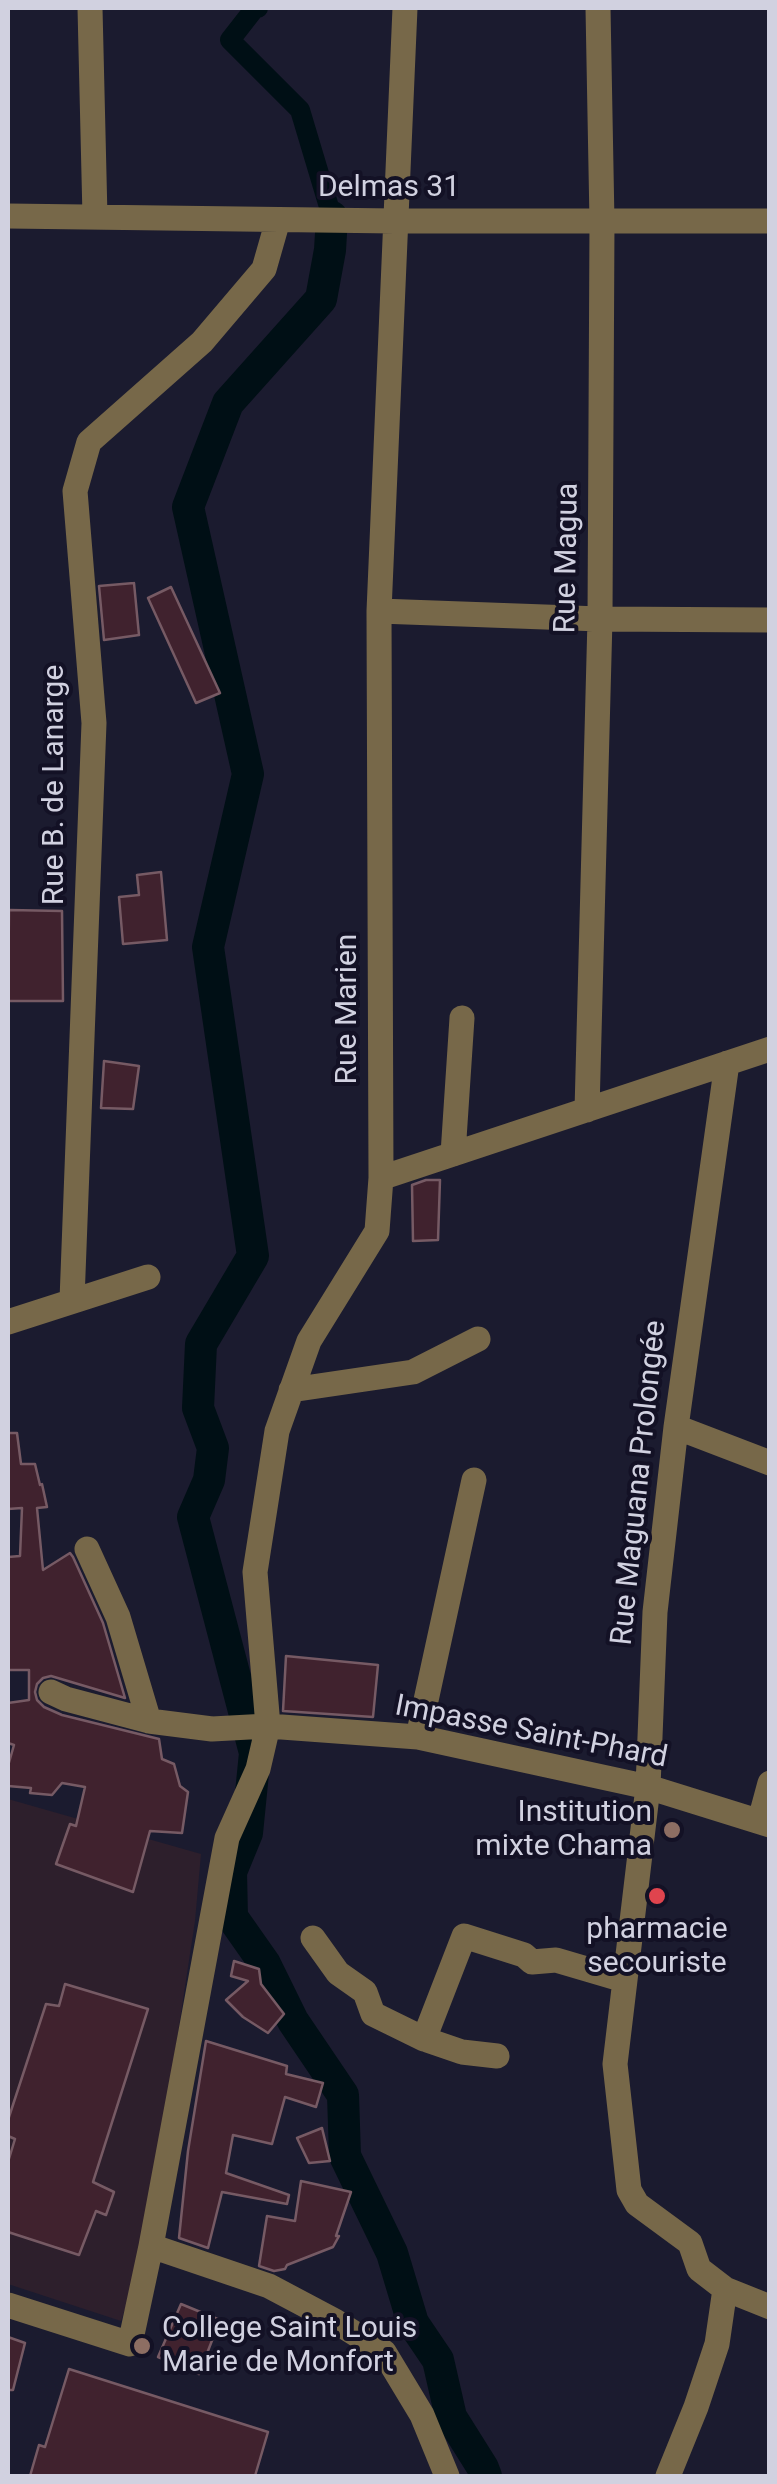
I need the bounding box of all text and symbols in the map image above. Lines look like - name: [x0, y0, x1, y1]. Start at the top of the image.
- street label: Delmas 31: [318, 170, 460, 206]
- street label: Rue Magua: [549, 482, 587, 634]
- street label: Rue B. de Lanarge: [37, 665, 73, 905]
- street label: Rue Marien: [330, 934, 366, 1084]
- street label: Rue Maguana Prolongée: [605, 1319, 675, 1647]
- street label: Impasse Saint-Phard: [392, 1689, 670, 1777]
- place label: Institution mixte Chama: [475, 1795, 652, 1866]
- marker: Institution mixte Chama: [661, 1819, 683, 1841]
- marker: pharmacie secouriste: [646, 1885, 668, 1907]
- place label: pharmacie secouriste: [586, 1912, 728, 1982]
- place label: College Saint Louis Marie de Monfort: [162, 2311, 417, 2382]
- marker: College Saint Louis Marie de Monfort: [131, 2335, 153, 2357]

